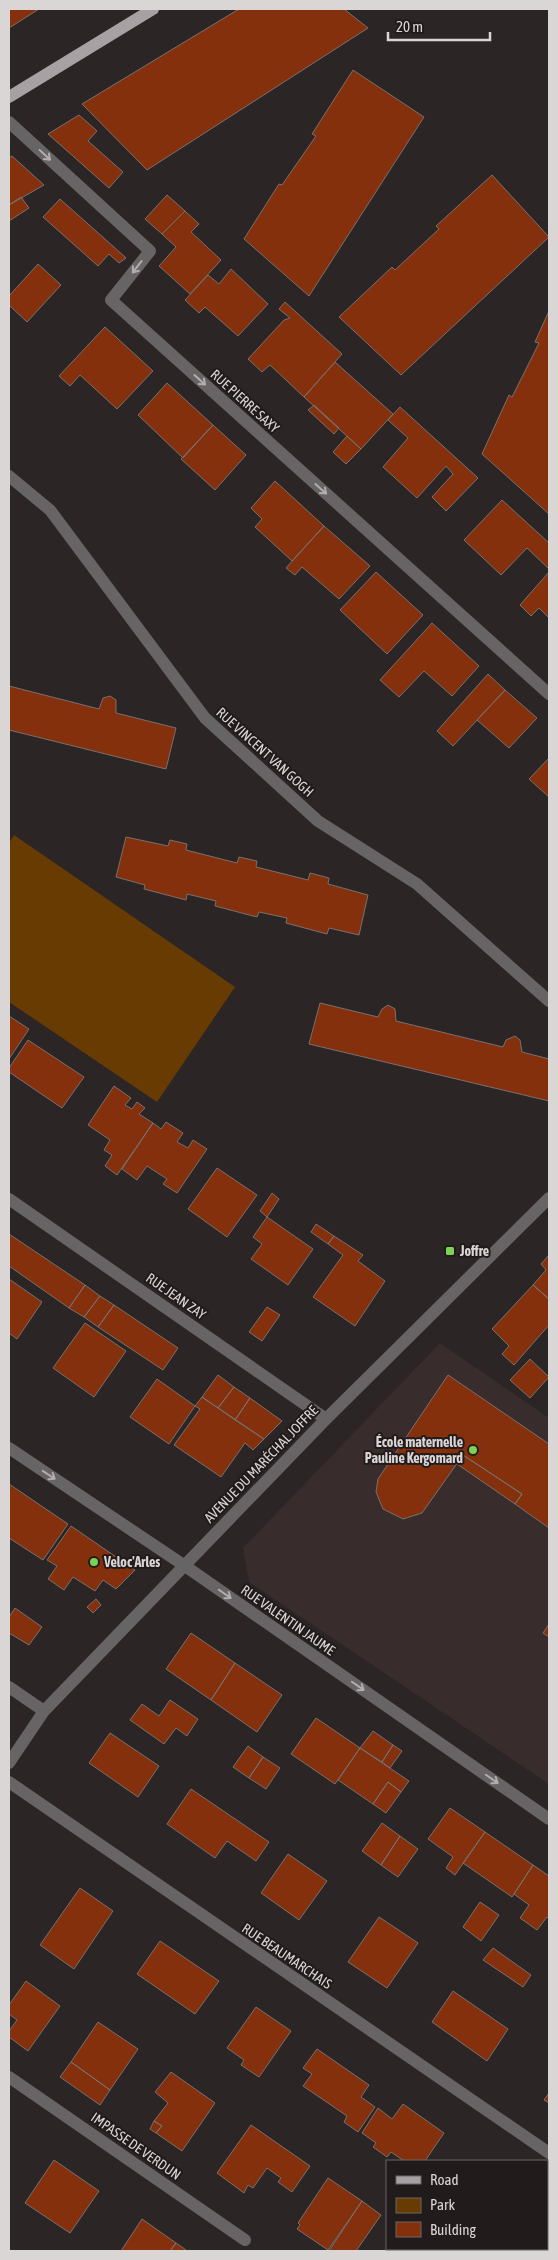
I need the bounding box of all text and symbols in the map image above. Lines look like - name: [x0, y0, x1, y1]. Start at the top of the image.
- scale bar: [388, 10, 490, 42]
- text: 20 m: [396, 18, 423, 35]
- one-way arrow: [38, 149, 51, 161]
- one-way arrow: [132, 260, 142, 274]
- street label: RUE PIERRE SAXY: [207, 366, 283, 436]
- one-way arrow: [193, 374, 206, 386]
- one-way arrow: [314, 483, 327, 495]
- street label: RUE VINCENT VAN GOGH: [213, 704, 317, 800]
- place label: Joffre: [459, 1243, 489, 1259]
- marker: Joffre: [444, 1245, 456, 1257]
- street label: RUE JEAN ZAY: [143, 1270, 210, 1323]
- street label: AVENUE DU MARÉCHAL JOFFRE: [201, 1402, 321, 1526]
- place label: École maternelle Pauline Kergomard: [365, 1434, 463, 1466]
- marker: École maternelle Pauline Kergomard: [467, 1444, 479, 1456]
- one-way arrow: [42, 1470, 56, 1480]
- place label: Veloc'Arles: [103, 1554, 160, 1570]
- marker: Veloc'Arles: [88, 1556, 100, 1568]
- street label: RUE VALENTIN JAUME: [238, 1582, 338, 1658]
- one-way arrow: [218, 1589, 232, 1599]
- one-way arrow: [351, 1681, 365, 1691]
- one-way arrow: [485, 1774, 499, 1784]
- street label: RUE BEAUMARCHAIS: [239, 1920, 335, 1992]
- street label: IMPASSE DE VERDUN: [88, 2109, 184, 2183]
- legend: [386, 2160, 548, 2250]
- text: Road: [430, 2171, 459, 2188]
- text: Park: [430, 2196, 455, 2213]
- text: Building: [430, 2221, 476, 2238]

